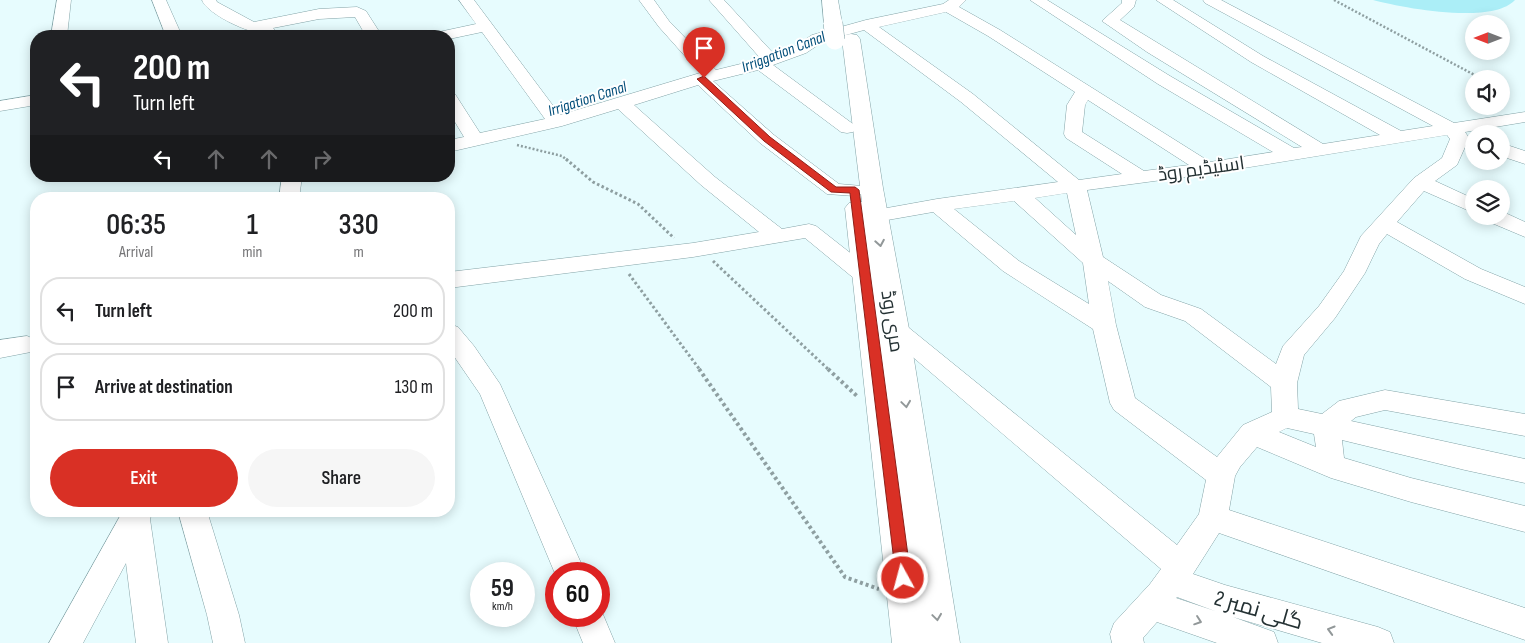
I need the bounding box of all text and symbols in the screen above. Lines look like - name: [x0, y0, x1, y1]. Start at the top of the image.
- north arrow: [1465, 15, 1510, 60]
- map controls: [1465, 15, 1510, 225]
- pin: [683, 27, 725, 78]
- water label: Irriggation Canal: [739, 27, 829, 77]
- icon: arrive: [690, 34, 718, 62]
- text: 200 m: [133, 47, 210, 90]
- icon: left: [50, 50, 115, 115]
- button: sound: [1465, 70, 1510, 115]
- water label: Irrigation Canal: [546, 77, 630, 121]
- text: Turn left: [133, 90, 195, 117]
- button: search: [1465, 125, 1510, 170]
- icon: left: [149, 145, 177, 173]
- icon: ahead: [202, 145, 230, 173]
- icon: ahead: [255, 145, 283, 173]
- icon: right: [308, 145, 336, 173]
- street label: اسٹیڈیم روڈ: [1156, 152, 1246, 188]
- button: layers: [1465, 180, 1510, 225]
- text: 06:35: [106, 207, 166, 243]
- text: 1: [247, 207, 258, 243]
- text: 330: [339, 207, 379, 243]
- one-way arrow: [875, 239, 885, 248]
- text: Arrival: [119, 243, 153, 262]
- text: min: [242, 243, 262, 262]
- text: m: [353, 243, 364, 262]
- street label: مری روڈ: [875, 289, 908, 354]
- icon: left: [52, 297, 80, 325]
- text: Turn left: [95, 300, 152, 323]
- text: 200 m: [393, 300, 433, 323]
- icon: arrive: [52, 373, 80, 401]
- text: Arrive at destination: [95, 376, 233, 399]
- text: 130 m: [395, 376, 433, 399]
- one-way arrow: [900, 400, 911, 408]
- button: Exit: [50, 449, 238, 507]
- button: Share: [248, 449, 435, 507]
- position arrow: [876, 551, 928, 603]
- speed limit sign: 60: [545, 562, 610, 627]
- text: 59: [491, 573, 514, 604]
- street label: گلی نمبر 2: [1211, 585, 1306, 636]
- text: km/h: [492, 599, 513, 614]
- one-way arrow: [932, 612, 942, 621]
- one-way arrow: [1193, 615, 1202, 625]
- one-way arrow: [1328, 625, 1336, 635]

